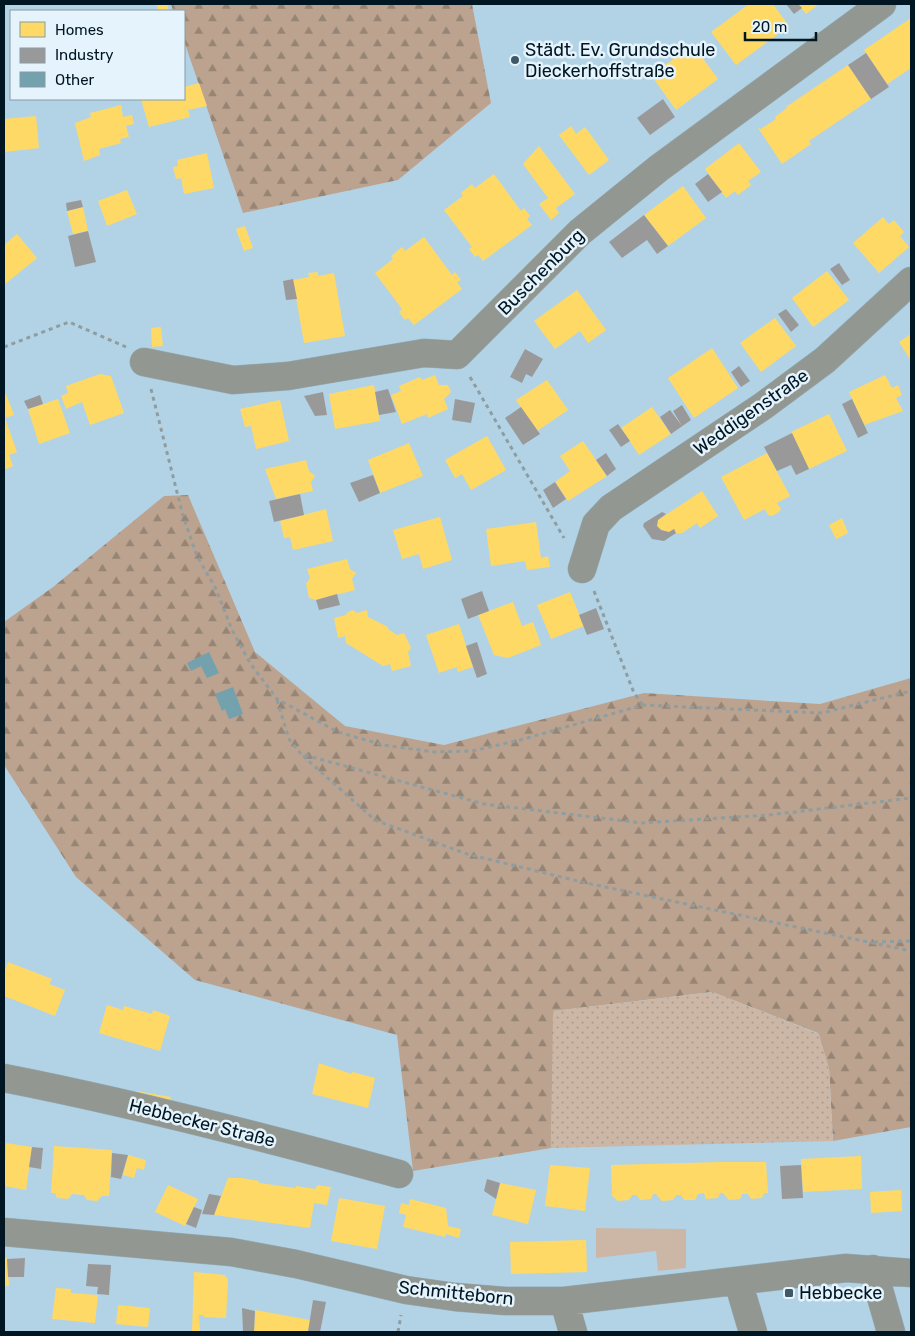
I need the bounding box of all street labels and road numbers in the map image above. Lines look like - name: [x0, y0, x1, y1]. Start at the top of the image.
- street label: Buschenburg: [493, 224, 589, 320]
- street label: Weddigenstraße: [689, 364, 813, 460]
- street label: Hebbecker Straße: [127, 1094, 277, 1152]
- street label: Schmitteborn: [397, 1276, 515, 1310]

